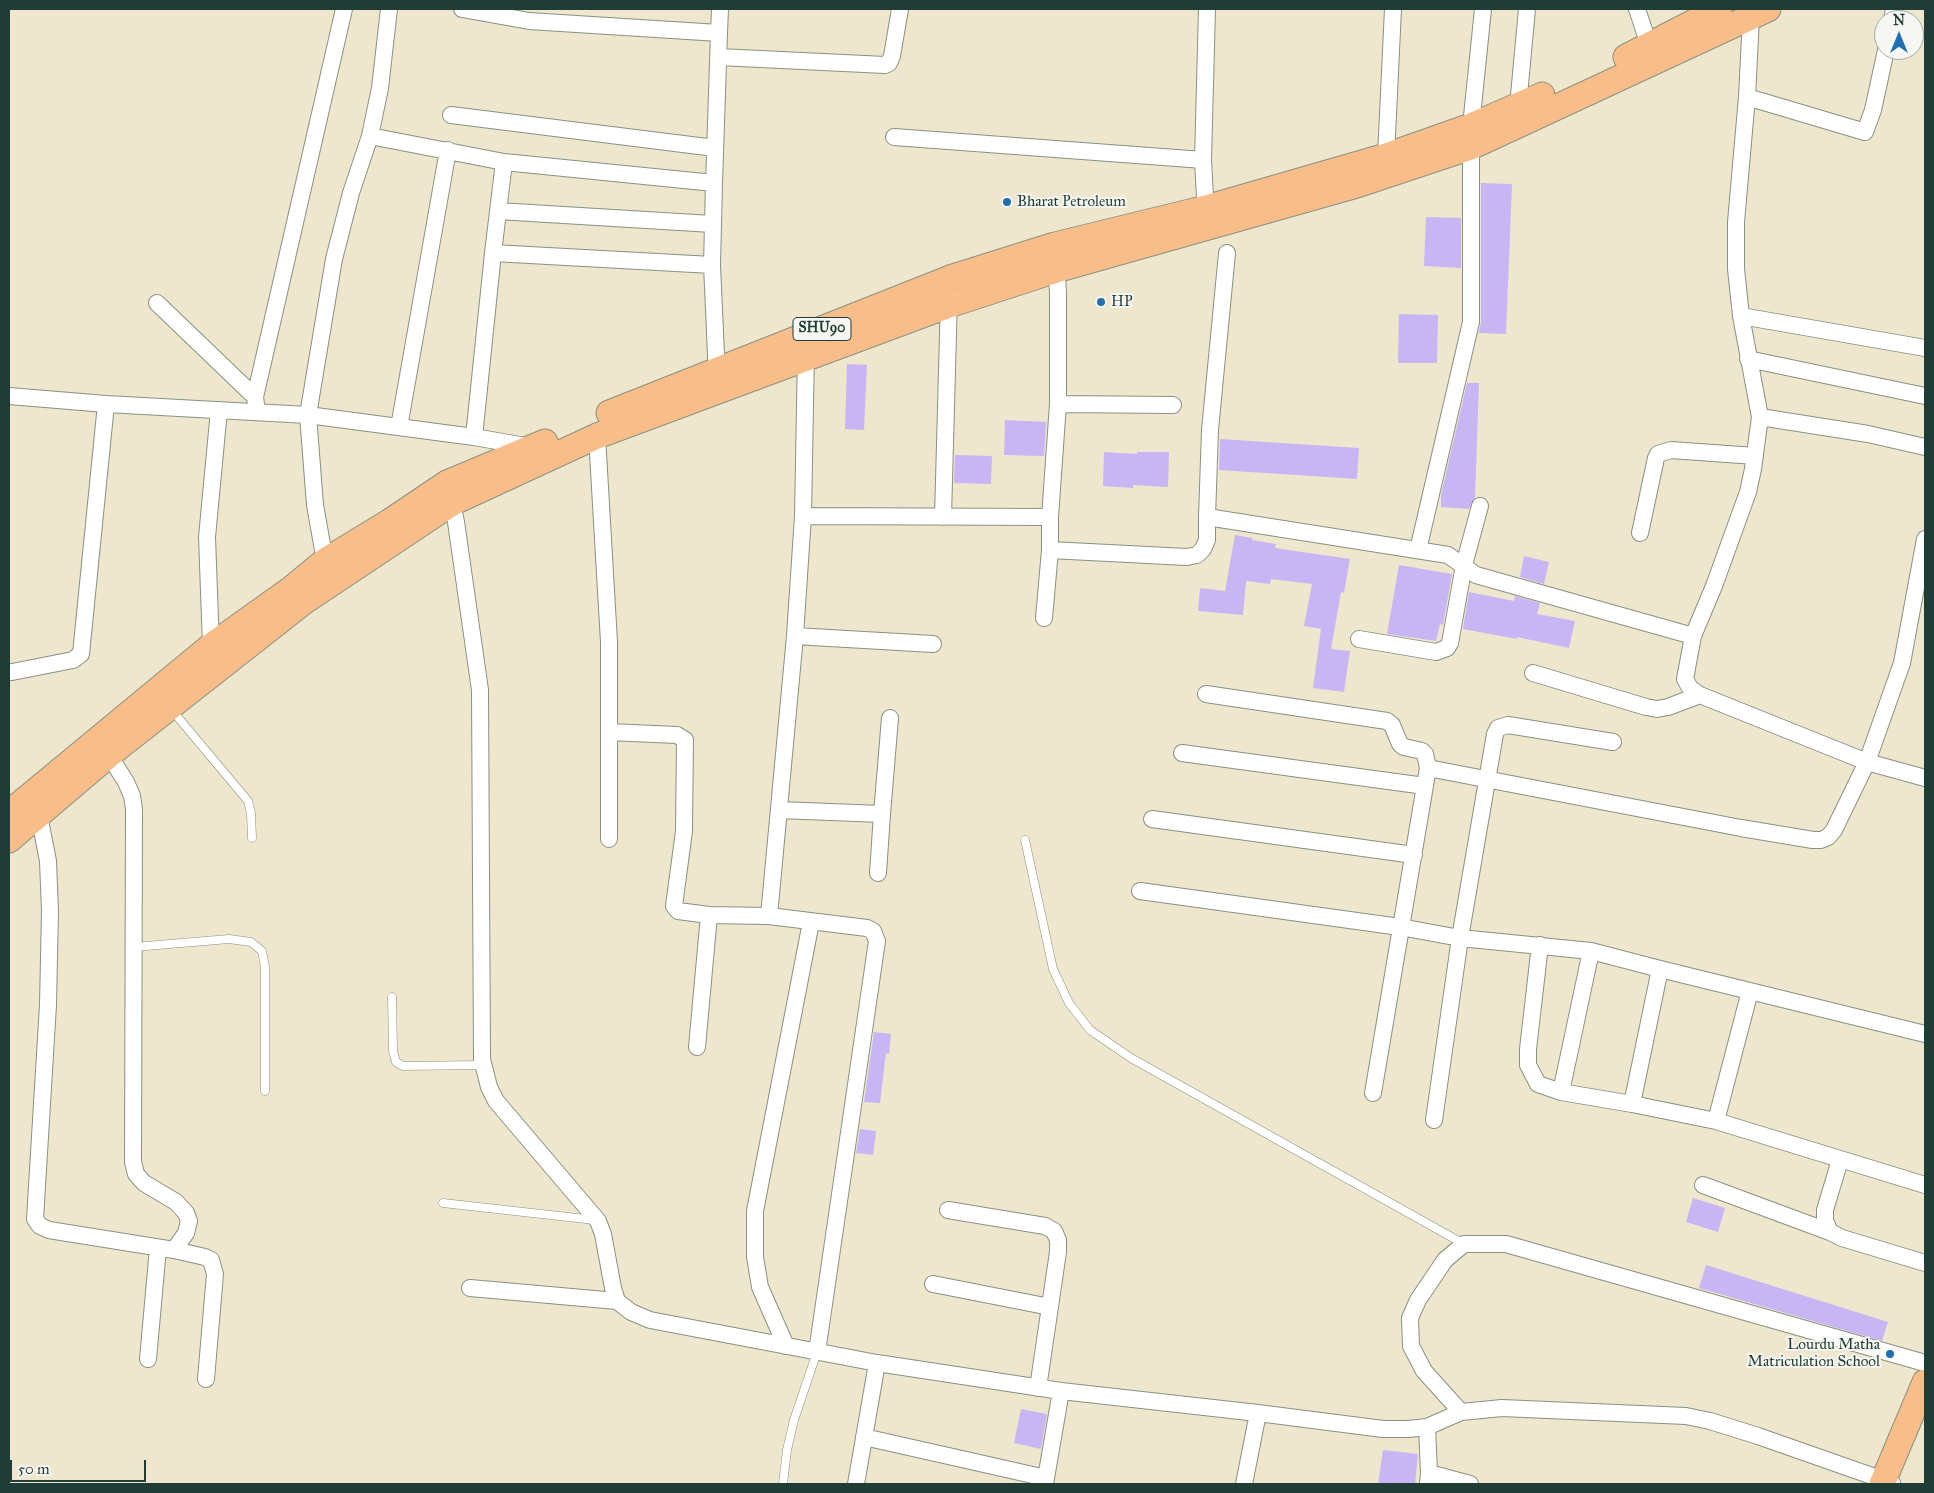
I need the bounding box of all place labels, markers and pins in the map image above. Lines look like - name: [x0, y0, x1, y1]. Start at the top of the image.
- place label: Bharat Petroleum: [1017, 193, 1126, 211]
- marker: Bharat Petroleum: [1001, 196, 1013, 208]
- place label: HP: [1111, 293, 1133, 311]
- marker: HP: [1095, 296, 1107, 308]
- place label: Lourdu Matha Matriculation School: [1748, 1336, 1880, 1371]
- marker: Lourdu Matha Matriculation School: [1884, 1348, 1896, 1360]

